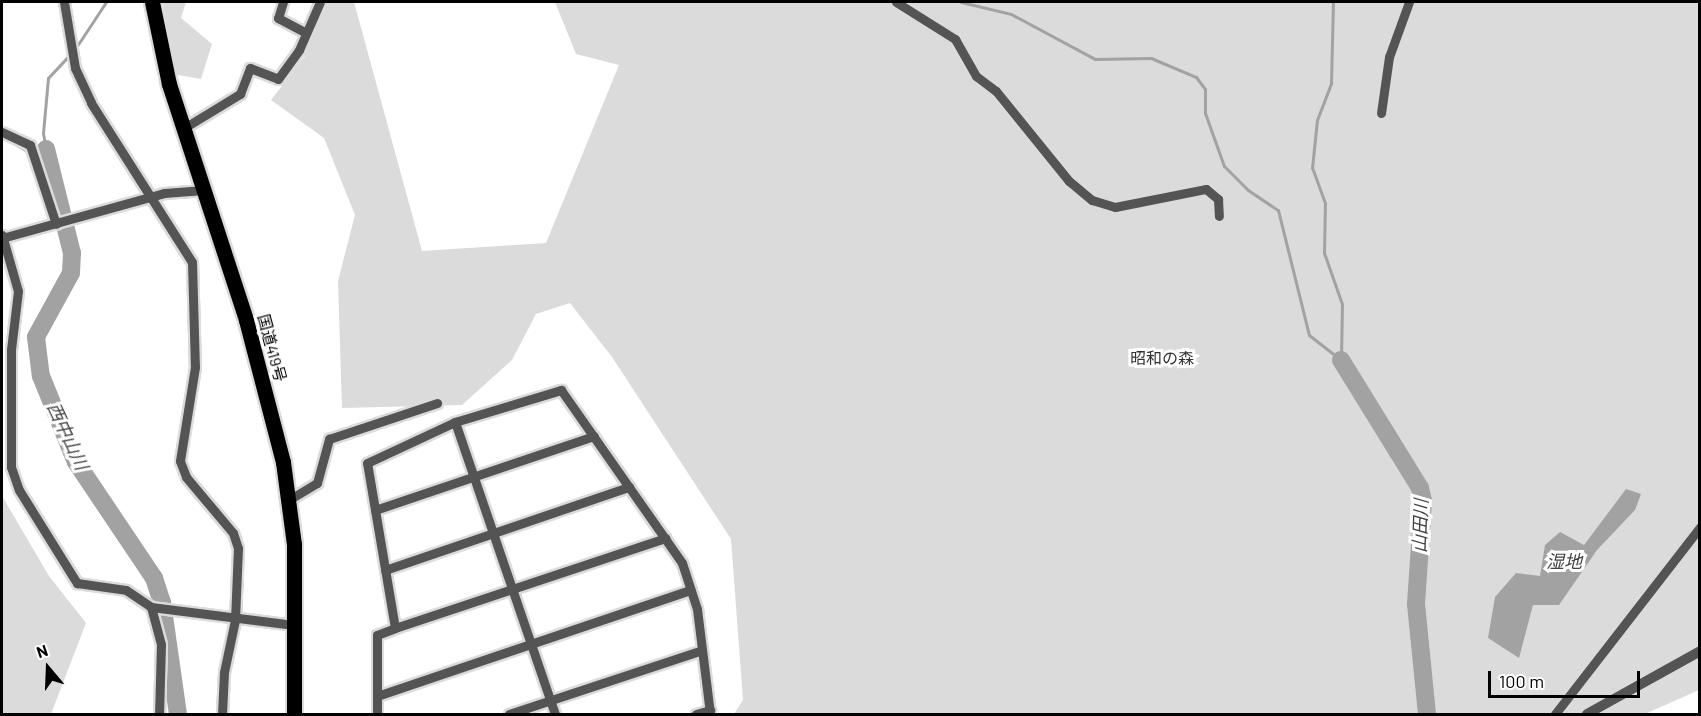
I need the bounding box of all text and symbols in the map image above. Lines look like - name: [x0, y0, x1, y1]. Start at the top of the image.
- street label: 国道419号: [254, 312, 290, 384]
- park label: 昭和の森: [1130, 348, 1194, 368]
- water label: 西中山川: [43, 399, 93, 473]
- water label: 山田川: [1408, 499, 1432, 553]
- water label: 湿地: [1546, 550, 1582, 572]
- north arrow: [18, 638, 78, 698]
- text: N: [34, 640, 50, 661]
- scale bar: [1491, 659, 1642, 697]
- text: 100 m: [1499, 670, 1544, 692]

